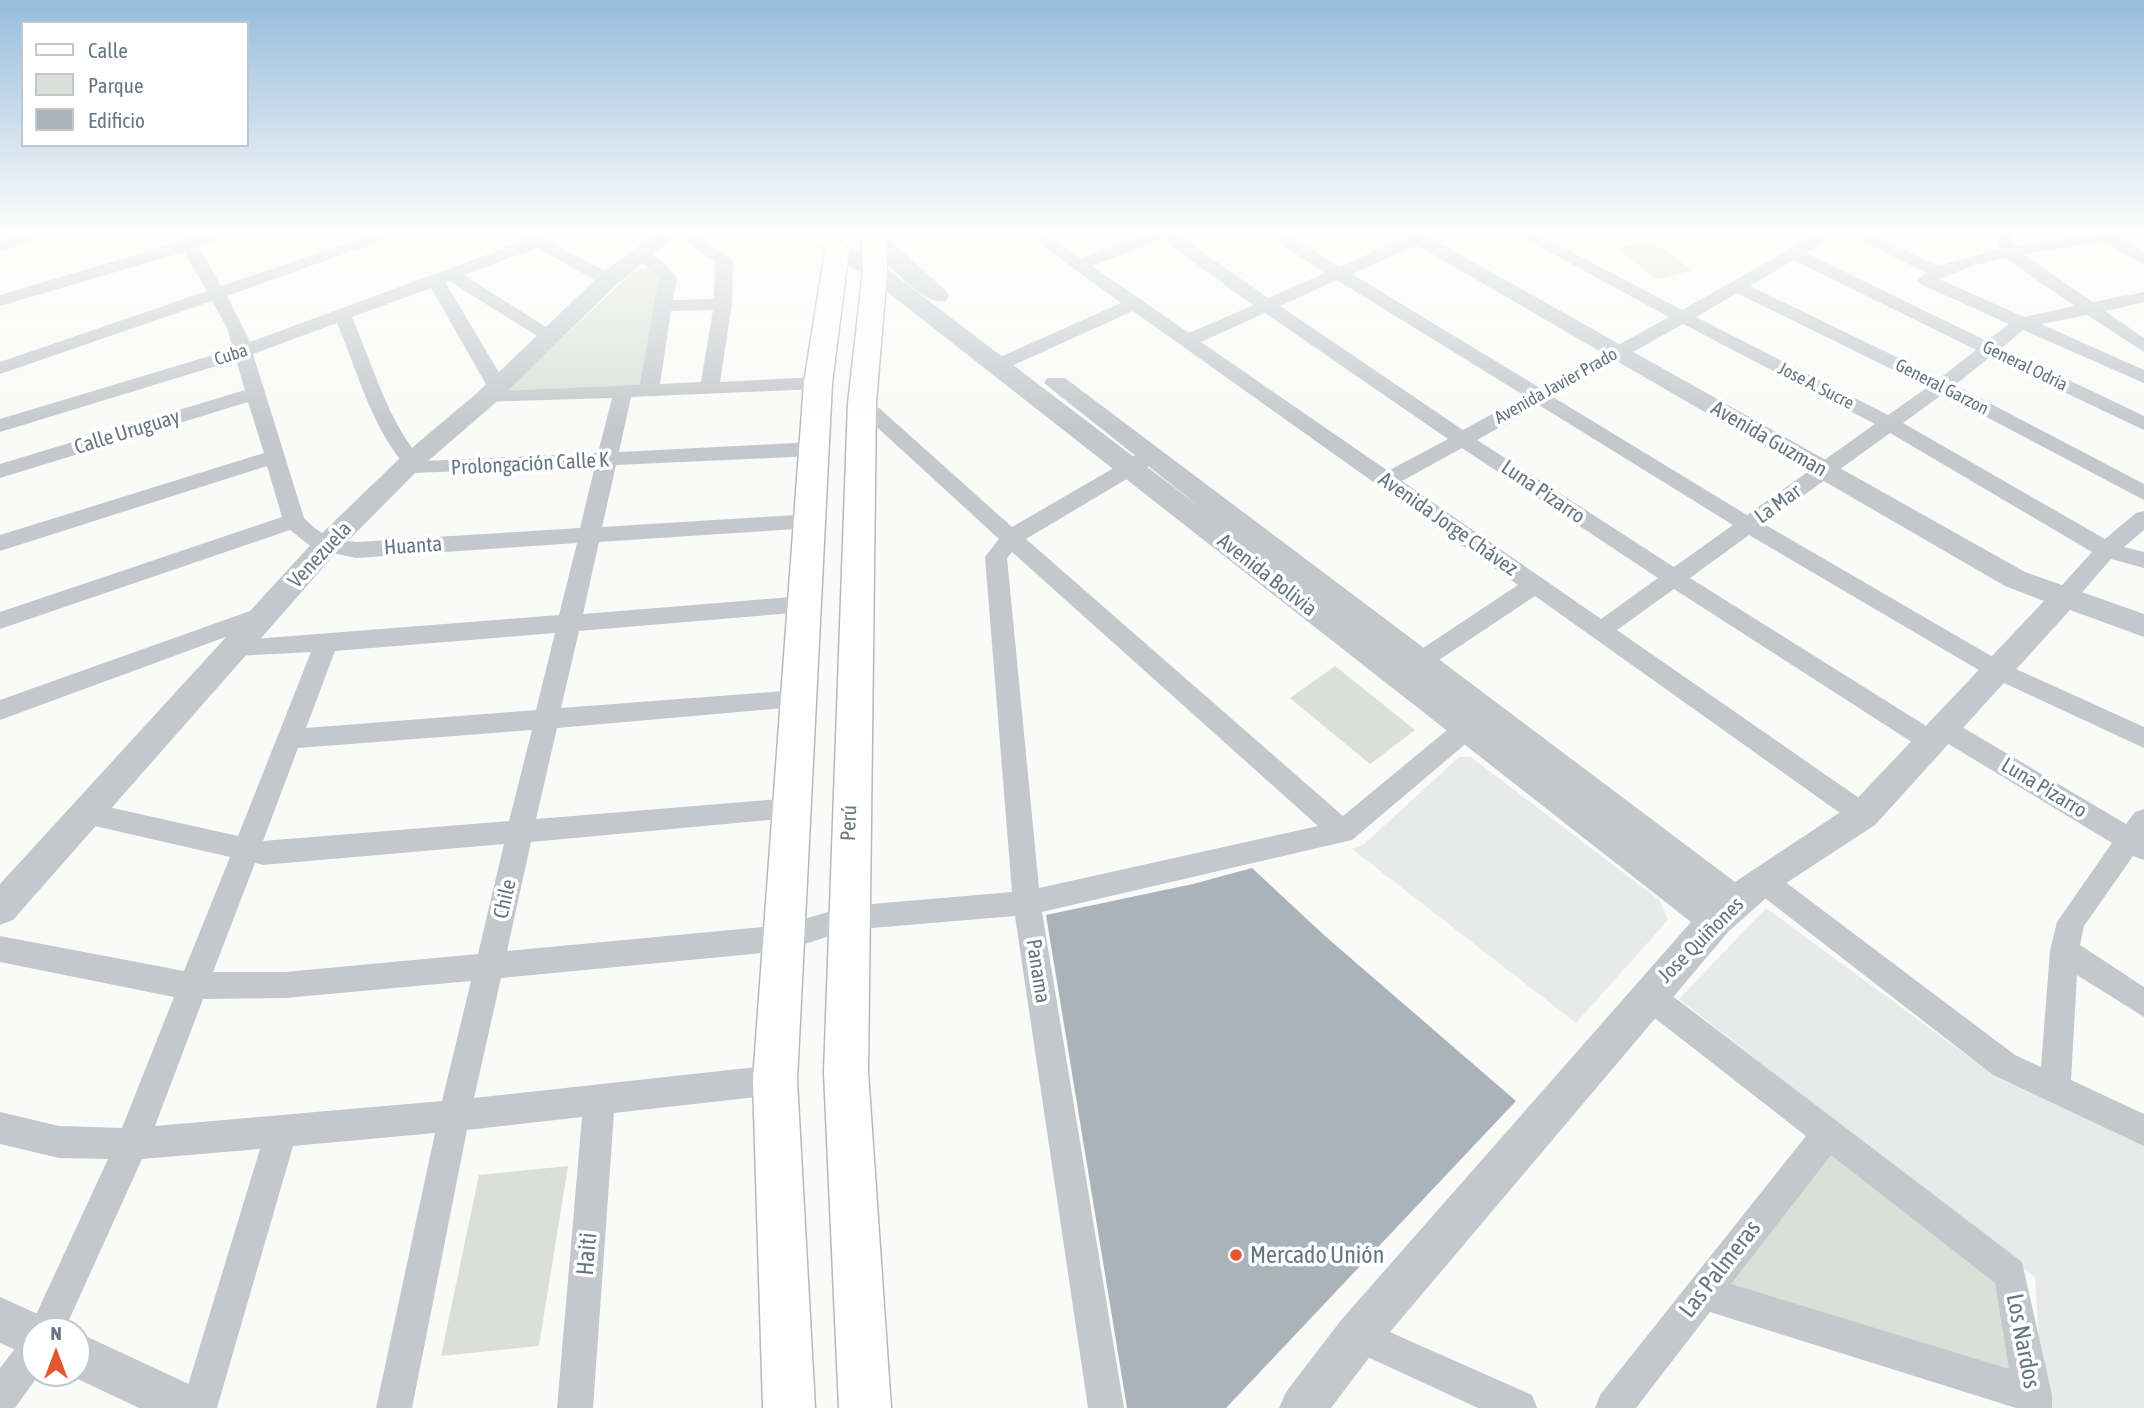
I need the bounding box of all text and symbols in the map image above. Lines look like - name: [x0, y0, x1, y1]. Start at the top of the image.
- legend: [21, 21, 248, 147]
- text: Calle: [88, 38, 128, 62]
- text: Parque: [88, 73, 143, 97]
- text: Edificio: [88, 108, 145, 132]
- street label: General Odria: [1979, 336, 2071, 396]
- street label: Cuba: [212, 340, 250, 370]
- street label: Avenida Javier Prado: [1491, 343, 1621, 429]
- street label: General Garzon: [1892, 354, 1992, 420]
- street label: Jose A. Sucre: [1775, 358, 1857, 414]
- street label: Avenida Guzman: [1707, 396, 1831, 482]
- street label: Calle Uruguay: [71, 404, 183, 460]
- street label: Prolongación Calle K: [450, 447, 610, 481]
- street label: Luna Pizarro: [1496, 455, 1590, 529]
- street label: Avenida Jorge Chávez: [1374, 467, 1522, 581]
- street label: La Mar: [1750, 479, 1806, 529]
- street label: Venezuela: [283, 517, 357, 593]
- street label: Avenida Bolivia: [1212, 528, 1322, 622]
- street label: Huanta: [383, 531, 443, 561]
- street label: Luna Pizarro: [1997, 753, 2091, 823]
- street label: Perú: [836, 805, 862, 841]
- street label: Chile: [488, 877, 522, 921]
- street label: Jose Quiñones: [1653, 892, 1749, 988]
- street label: Panama: [1021, 937, 1055, 1005]
- street label: Las Palmeras: [1673, 1215, 1767, 1323]
- street label: Haiti: [571, 1231, 603, 1277]
- place label: Mercado Unión: [1250, 1241, 1384, 1269]
- marker: Mercado Unión: [1228, 1247, 1244, 1263]
- street label: Los Nardos: [2000, 1291, 2046, 1391]
- north arrow: [21, 1317, 91, 1387]
- text: N: [50, 1322, 62, 1344]

